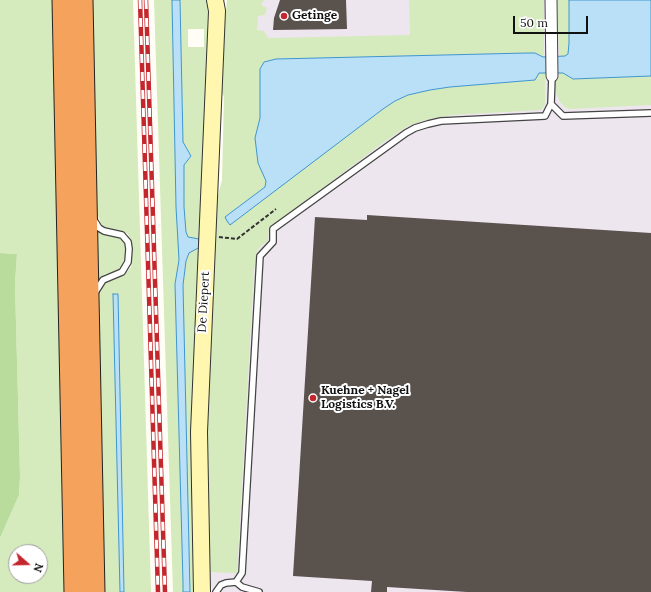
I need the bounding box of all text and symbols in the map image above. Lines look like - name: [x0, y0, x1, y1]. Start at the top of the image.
- scale bar: [515, 8, 590, 34]
- place label: Getinge: [292, 9, 337, 23]
- marker: Getinge: [279, 11, 289, 21]
- text: 50 m: [520, 15, 548, 30]
- street label: De Diepert: [195, 271, 213, 333]
- place label: Kuehne + Nagel Logistics B.V.: [321, 384, 409, 412]
- marker: Kuehne + Nagel Logistics B.V.: [308, 393, 318, 403]
- north arrow: [8, 544, 48, 584]
- text: N: [30, 561, 46, 574]

